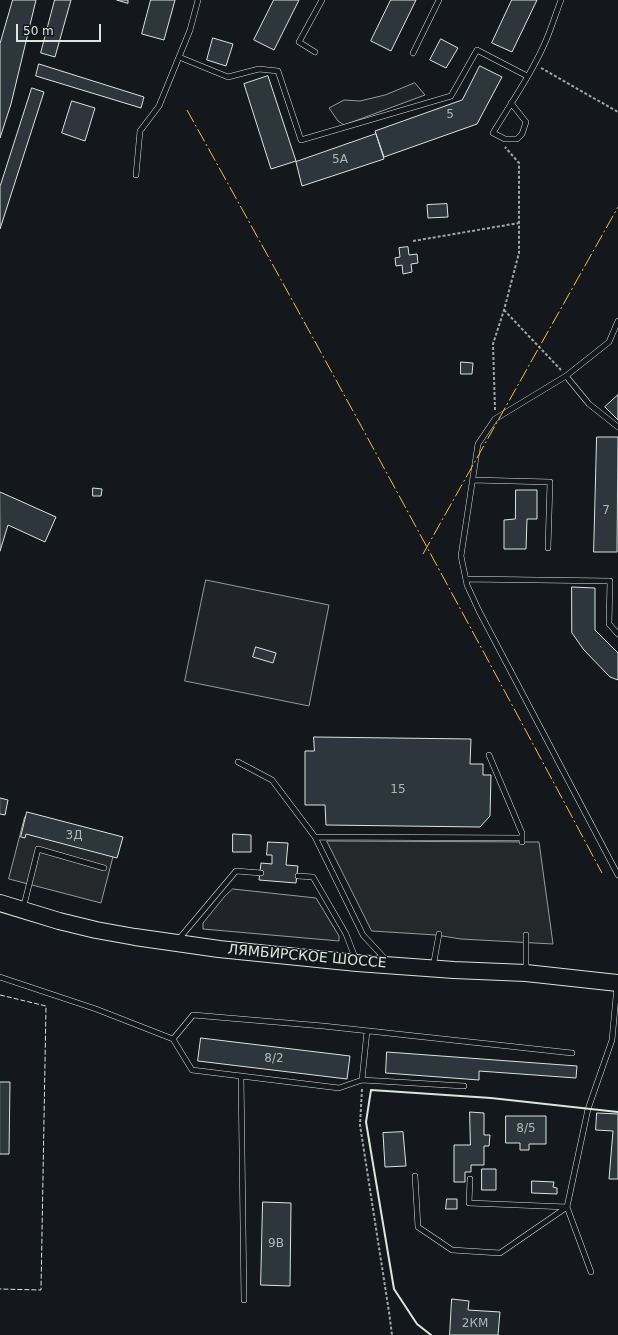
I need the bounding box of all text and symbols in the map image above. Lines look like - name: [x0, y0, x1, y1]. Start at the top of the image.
- scale bar: [18, 16, 103, 42]
- text: 50 m: [23, 24, 54, 38]
- house number: 5: [446, 108, 454, 122]
- house number: 5А: [332, 153, 348, 167]
- house number: 7: [602, 504, 610, 518]
- house number: 15: [390, 783, 406, 797]
- house number: 3Д: [65, 829, 83, 843]
- street label: ЛЯМБИРСКОЕ ШОССЕ: [227, 942, 387, 972]
- house number: 8/2: [264, 1052, 284, 1066]
- house number: 8/5: [516, 1122, 536, 1136]
- house number: 9В: [268, 1237, 284, 1251]
- house number: 2КМ: [462, 1317, 488, 1331]

